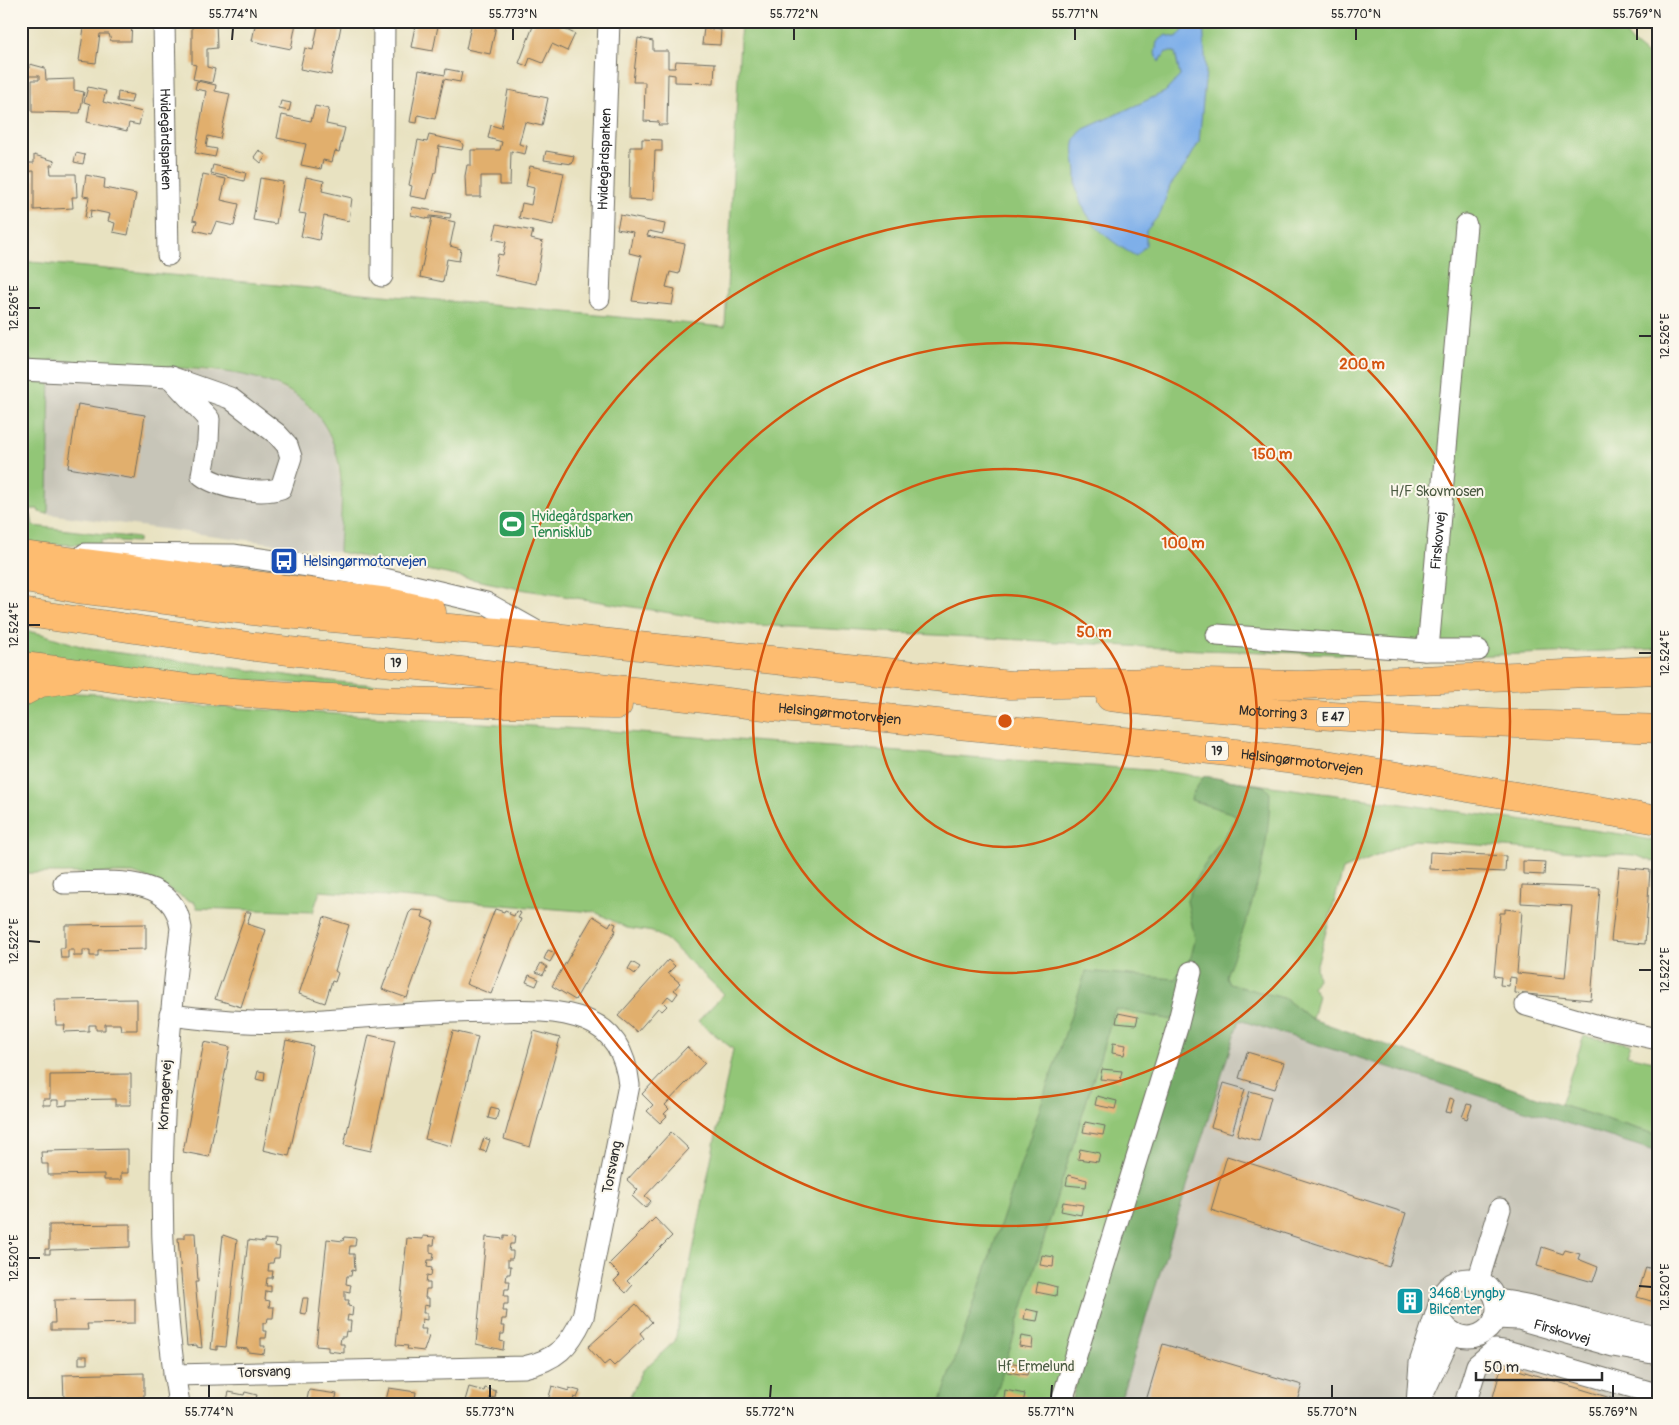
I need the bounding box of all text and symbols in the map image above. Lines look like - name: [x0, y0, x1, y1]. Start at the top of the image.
- text: 55.774°N: [209, 7, 257, 22]
- text: 55.773°N: [489, 7, 537, 22]
- text: 55.772°N: [770, 7, 818, 22]
- text: 55.771°N: [1052, 7, 1098, 22]
- text: 55.770°N: [1331, 7, 1381, 22]
- text: 55.769°N: [1613, 7, 1661, 22]
- street label: Hvidegårdsparken: [157, 88, 175, 190]
- street label: Hvidegårdsparken: [594, 108, 614, 211]
- text: 12.526°E: [7, 285, 22, 331]
- text: 12.526°E: [1658, 313, 1673, 359]
- text: 200 m: [1339, 355, 1385, 374]
- text: 150 m: [1252, 445, 1292, 464]
- park label: H/F Skovmosen: [1390, 483, 1484, 500]
- place label: Hvidegårdsparken Tennisklub: [531, 508, 633, 541]
- sports icon: Hvidegårdsparken Tennisklub: [497, 509, 527, 539]
- street label: Firskovvej: [1427, 511, 1449, 570]
- text: 100 m: [1162, 534, 1204, 553]
- bus stop icon: Helsingørmotorvejen: [269, 546, 299, 576]
- place label: Helsingørmotorvejen: [303, 553, 427, 570]
- text: 12.524°E: [7, 602, 22, 648]
- text: 50 m: [1077, 623, 1111, 642]
- text: 12.524°E: [1658, 630, 1673, 676]
- road number: 19: [385, 654, 407, 672]
- street label: Helsingørmotorvejen: [777, 699, 902, 728]
- street label: Motorring 3: [1238, 701, 1308, 723]
- road number: E 47: [1317, 708, 1349, 726]
- centre of rings: [996, 712, 1014, 730]
- road number: 19: [1206, 741, 1228, 760]
- street label: Helsingørmotorvejen: [1240, 745, 1365, 779]
- text: 12.522°E: [7, 918, 22, 964]
- text: 12.522°E: [1658, 947, 1673, 993]
- street label: Kornagervej: [155, 1059, 175, 1131]
- street label: Torsvang: [599, 1139, 625, 1195]
- text: 12.520°E: [7, 1235, 22, 1281]
- text: 12.520°E: [1658, 1264, 1673, 1310]
- place label: 3468 Lyngby Bilcenter: [1429, 1285, 1505, 1318]
- building icon: 3468 Lyngby Bilcenter: [1395, 1286, 1425, 1316]
- street label: Firskovvej: [1532, 1315, 1593, 1348]
- scale bar: [1476, 1350, 1603, 1382]
- park label: Hf. Ermelund: [997, 1358, 1075, 1375]
- text: 50 m: [1484, 1358, 1519, 1377]
- street label: Torsvang: [237, 1363, 291, 1381]
- text: 55.774°N: [185, 1405, 233, 1420]
- text: 55.773°N: [466, 1405, 514, 1420]
- text: 55.772°N: [746, 1405, 794, 1420]
- text: 55.771°N: [1028, 1405, 1074, 1420]
- text: 55.770°N: [1307, 1405, 1357, 1420]
- text: 55.769°N: [1589, 1405, 1637, 1420]

